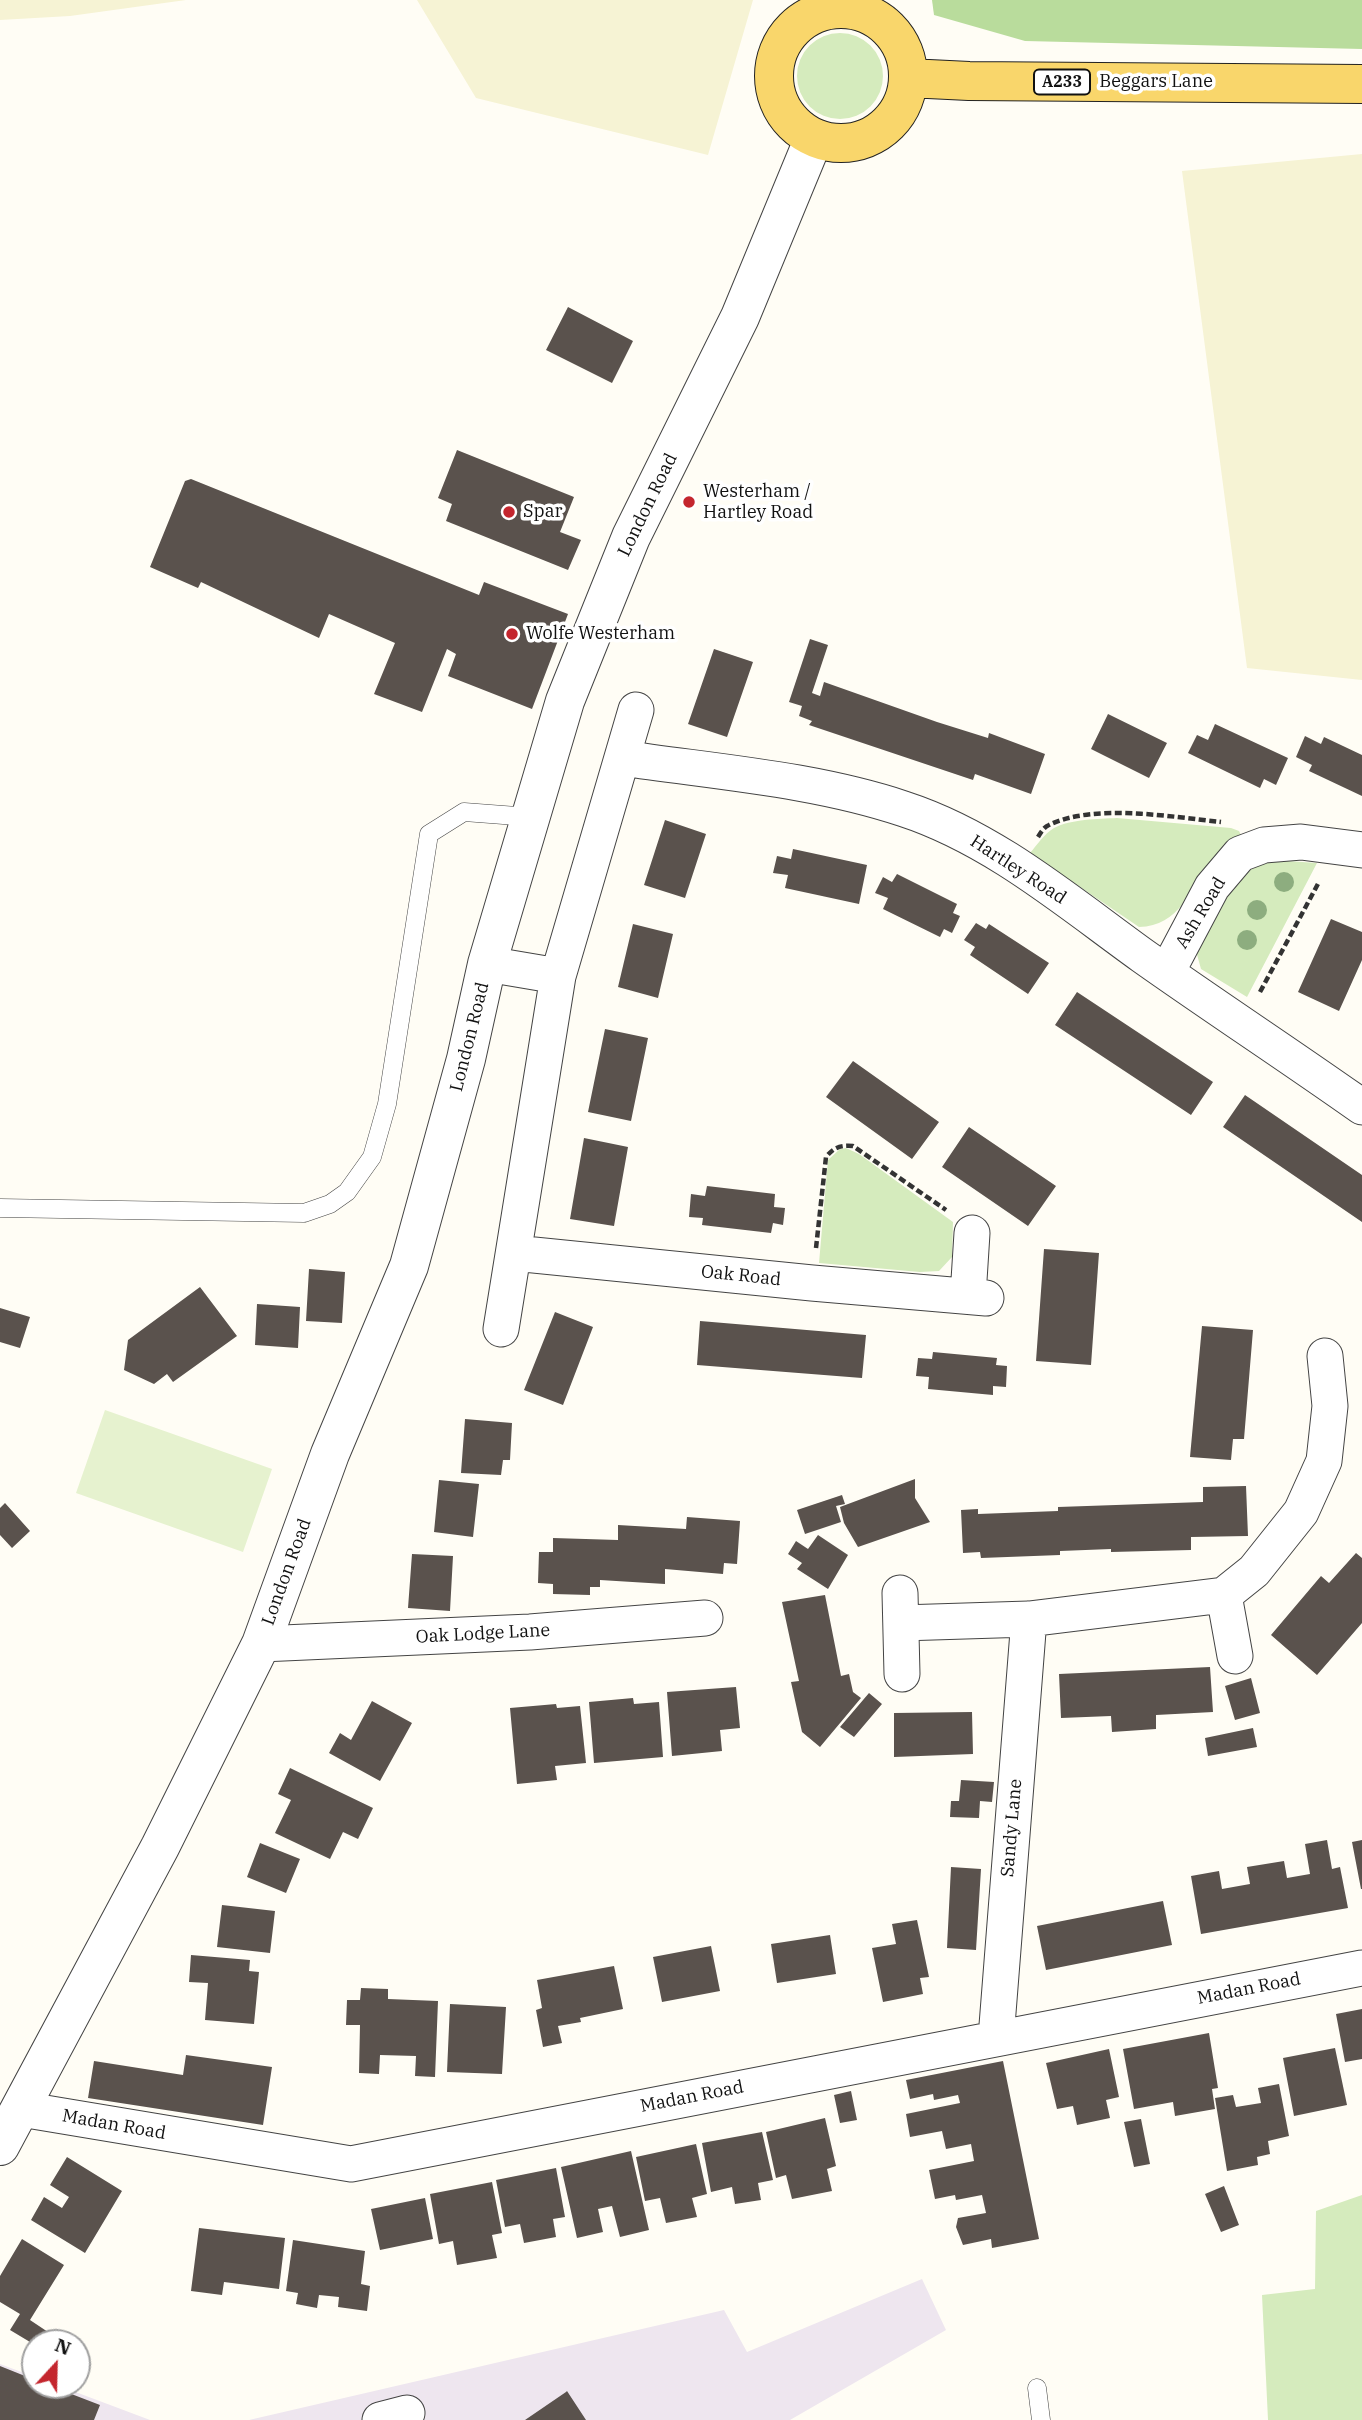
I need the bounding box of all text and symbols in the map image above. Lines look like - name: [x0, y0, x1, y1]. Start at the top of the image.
- road number: A233: [1034, 69, 1090, 94]
- street label: Beggars Lane: [1099, 71, 1213, 93]
- street label: London Road: [614, 450, 682, 560]
- place label: Westerham / Hartley Road: [703, 481, 813, 524]
- marker: Westerham / Hartley Road: [681, 494, 697, 510]
- place label: Spar: [523, 501, 563, 523]
- marker: Spar: [501, 504, 517, 520]
- place label: Wolfe Westerham: [526, 623, 675, 645]
- marker: Wolfe Westerham: [504, 626, 520, 642]
- street label: Hartley Road: [966, 831, 1070, 909]
- street label: Ash Road: [1171, 873, 1231, 953]
- street label: London Road: [446, 980, 494, 1094]
- street label: Oak Road: [700, 1261, 782, 1291]
- street label: London Road: [258, 1516, 316, 1628]
- street label: Oak Lodge Lane: [415, 1620, 551, 1648]
- street label: Sandy Lane: [997, 1778, 1027, 1878]
- street label: Madan Road: [1195, 1968, 1303, 2010]
- street label: Madan Road: [638, 2076, 746, 2118]
- street label: Madan Road: [60, 2105, 168, 2145]
- north arrow: [21, 2329, 91, 2399]
- text: N: [52, 2332, 75, 2360]

